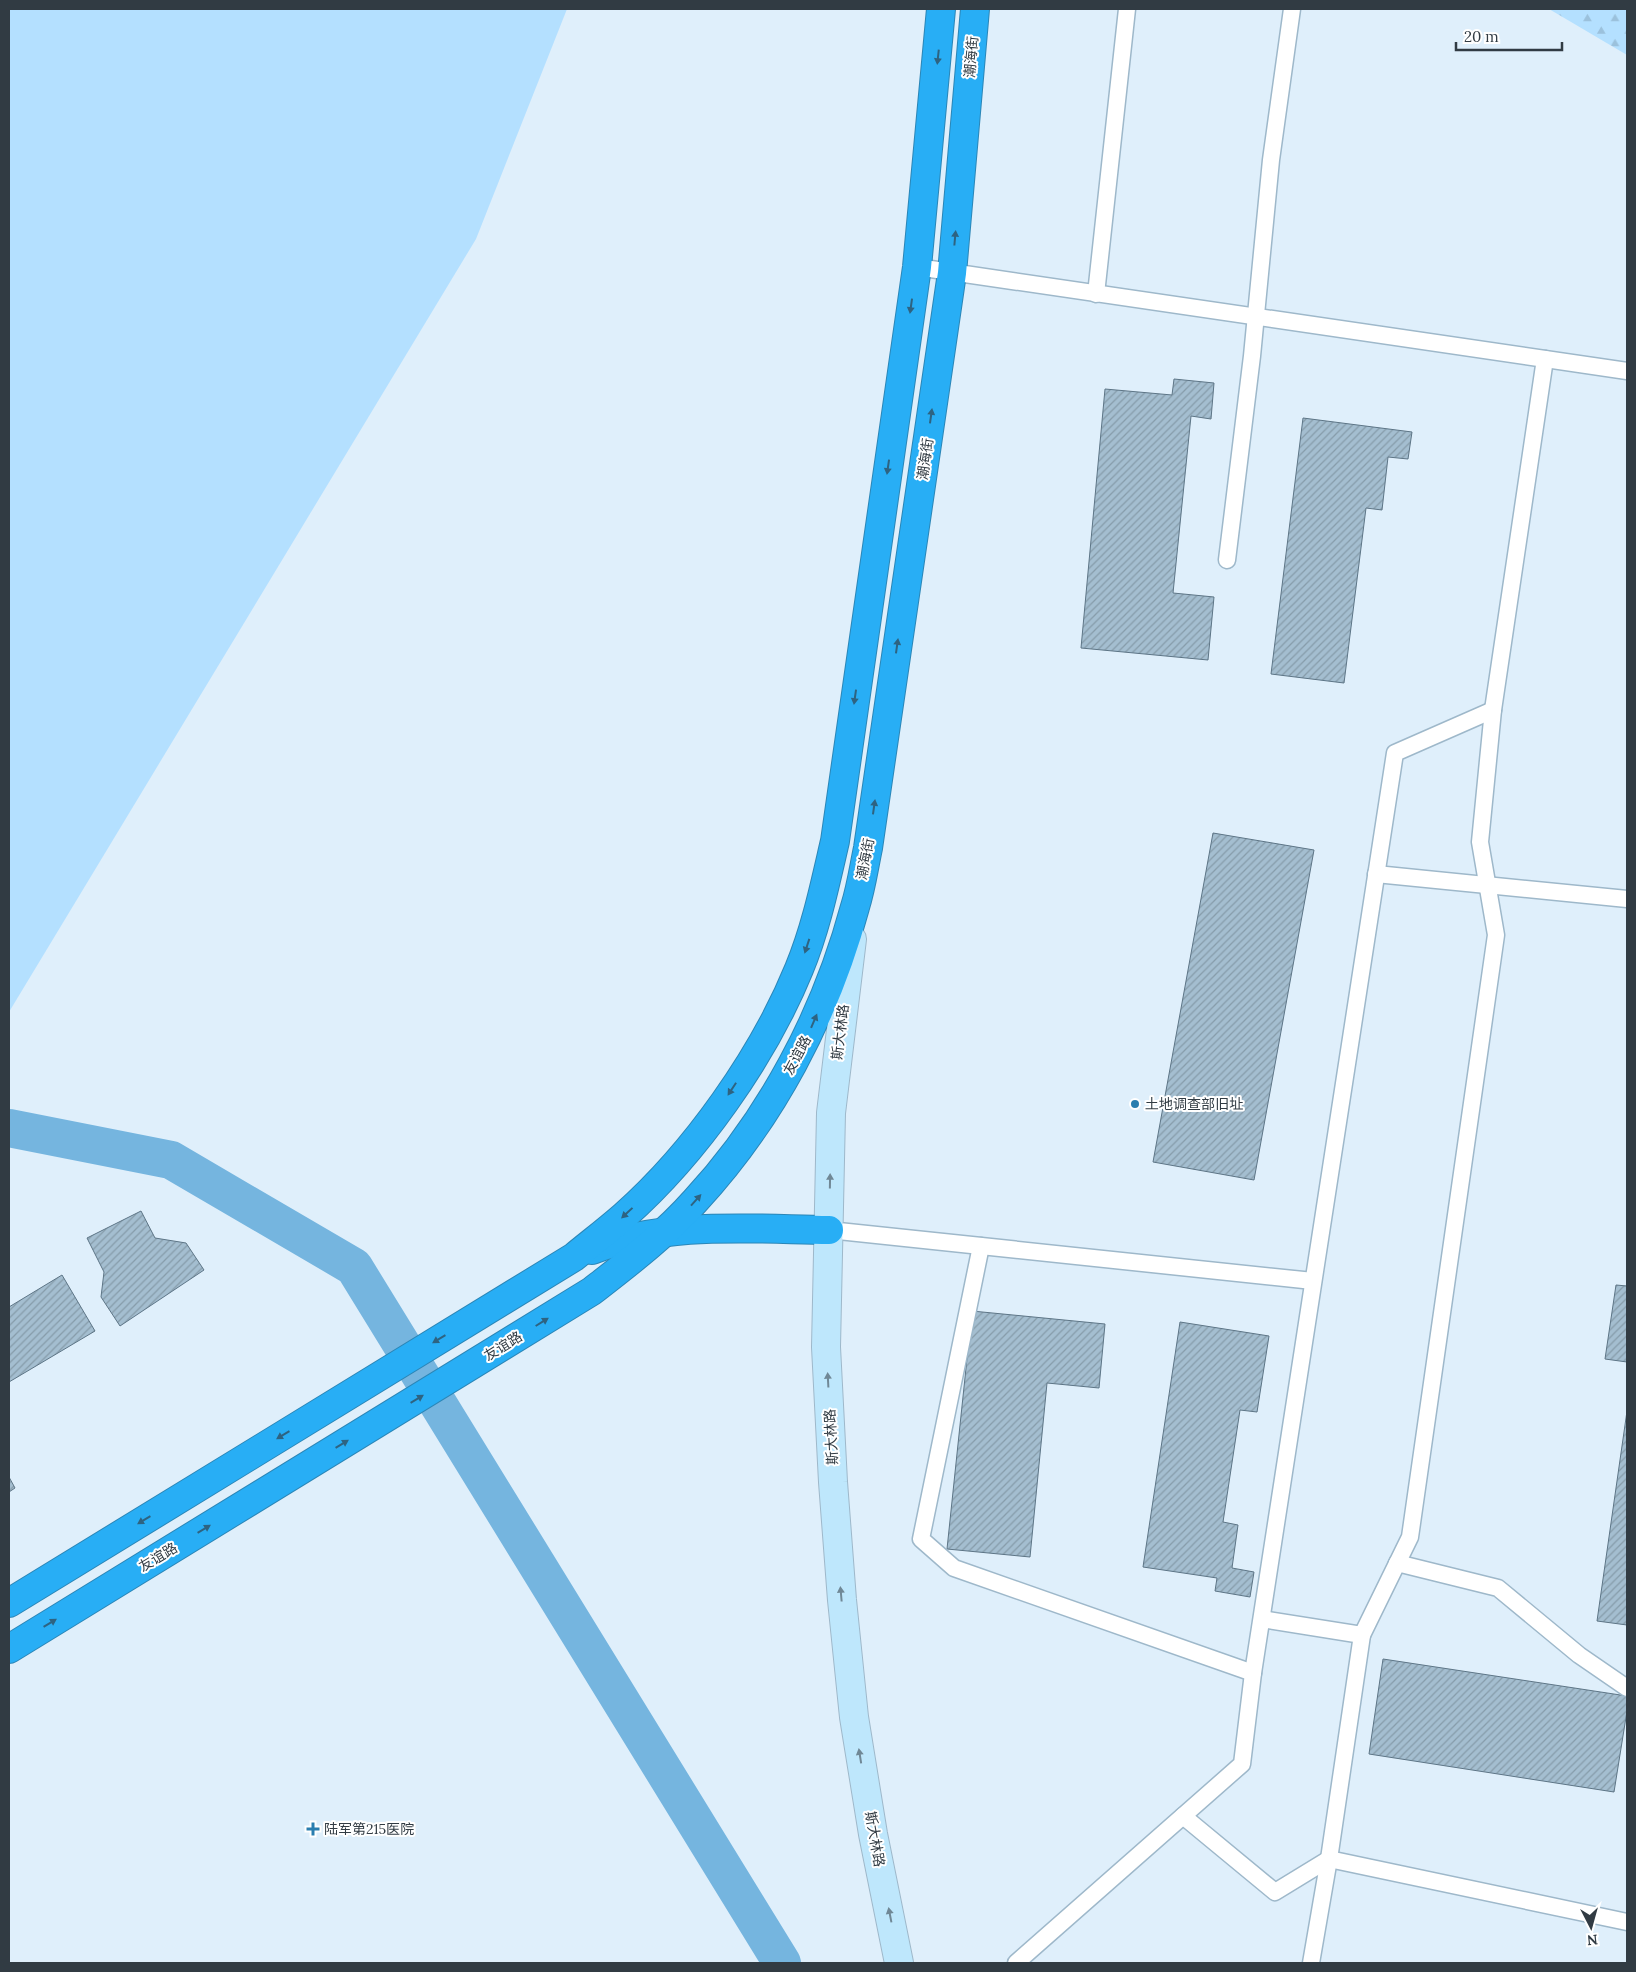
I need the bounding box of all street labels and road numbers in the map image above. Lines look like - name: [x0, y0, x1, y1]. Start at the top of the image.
- street label: 潮海街: [960, 35, 982, 79]
- street label: 潮海街: [913, 437, 937, 481]
- street label: 潮海街: [852, 837, 878, 881]
- street label: 斯大林路: [828, 1003, 852, 1061]
- street label: 友谊路: [779, 1032, 815, 1078]
- street label: 友谊路: [480, 1327, 526, 1365]
- street label: 斯大林路: [821, 1409, 841, 1465]
- street label: 友谊路: [135, 1538, 181, 1576]
- street label: 斯大林路: [861, 1810, 889, 1868]

